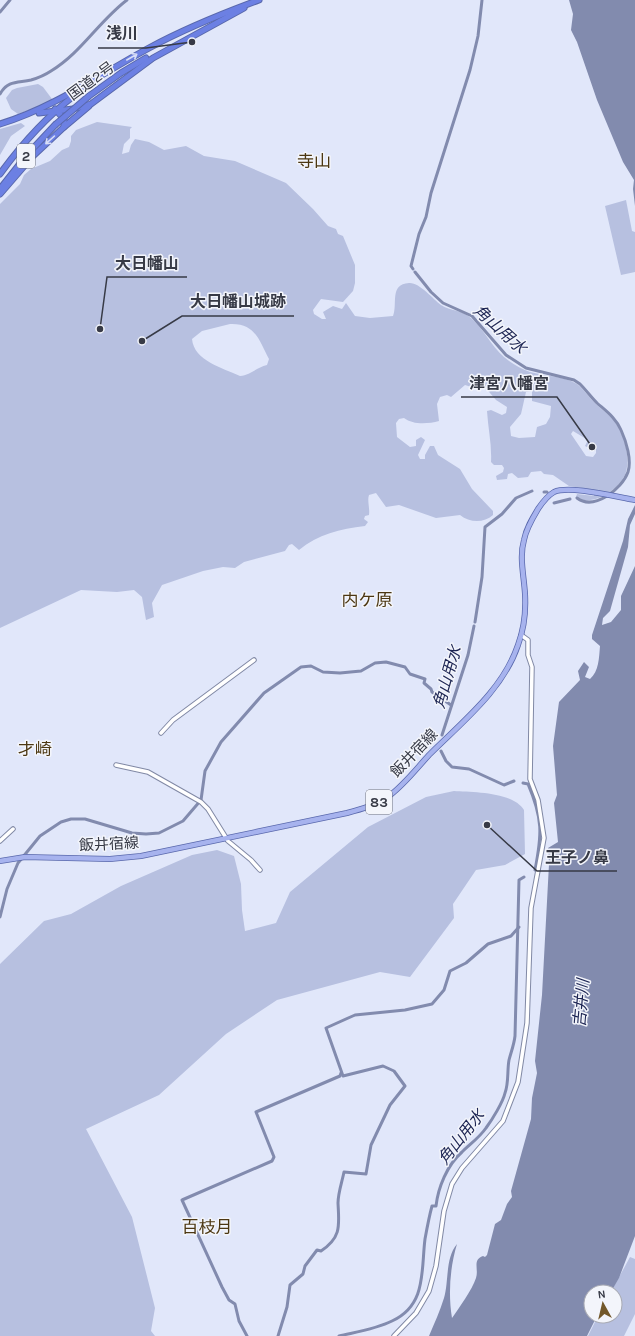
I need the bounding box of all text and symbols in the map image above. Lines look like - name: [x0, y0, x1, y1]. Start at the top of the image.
- callout: 浅川: [98, 20, 146, 48]
- text: 浅川: [106, 24, 138, 43]
- one-way arrow: [126, 53, 138, 61]
- street label: 国道2号: [64, 58, 118, 104]
- one-way arrow: [45, 135, 55, 144]
- road number: 2: [17, 144, 35, 168]
- district label: 寺山: [297, 151, 331, 171]
- callout: 大日幡山: [107, 249, 187, 277]
- text: 大日幡山: [115, 254, 179, 273]
- callout: 大日幡山城跡: [182, 288, 294, 316]
- text: 大日幡山城跡: [190, 292, 286, 311]
- water label: 角山用水: [470, 301, 532, 359]
- callout: 津宮八幡宮: [461, 369, 557, 397]
- text: 津宮八幡宮: [469, 374, 549, 393]
- district label: 内ケ原: [342, 590, 393, 610]
- water label: 角山用水: [429, 642, 466, 710]
- street label: 飯井宿線: [387, 725, 441, 781]
- district label: 才崎: [18, 739, 52, 759]
- road number: 83: [366, 790, 392, 814]
- street label: 飯井宿線: [79, 833, 139, 855]
- callout: 王子ノ鼻: [537, 843, 617, 871]
- text: 王子ノ鼻: [545, 848, 609, 867]
- water label: 吉井川: [569, 976, 593, 1028]
- water label: 角山用水: [434, 1104, 489, 1168]
- district label: 百枝月: [182, 1217, 233, 1237]
- north arrow: [583, 1284, 623, 1324]
- text: N: [597, 1288, 606, 1302]

